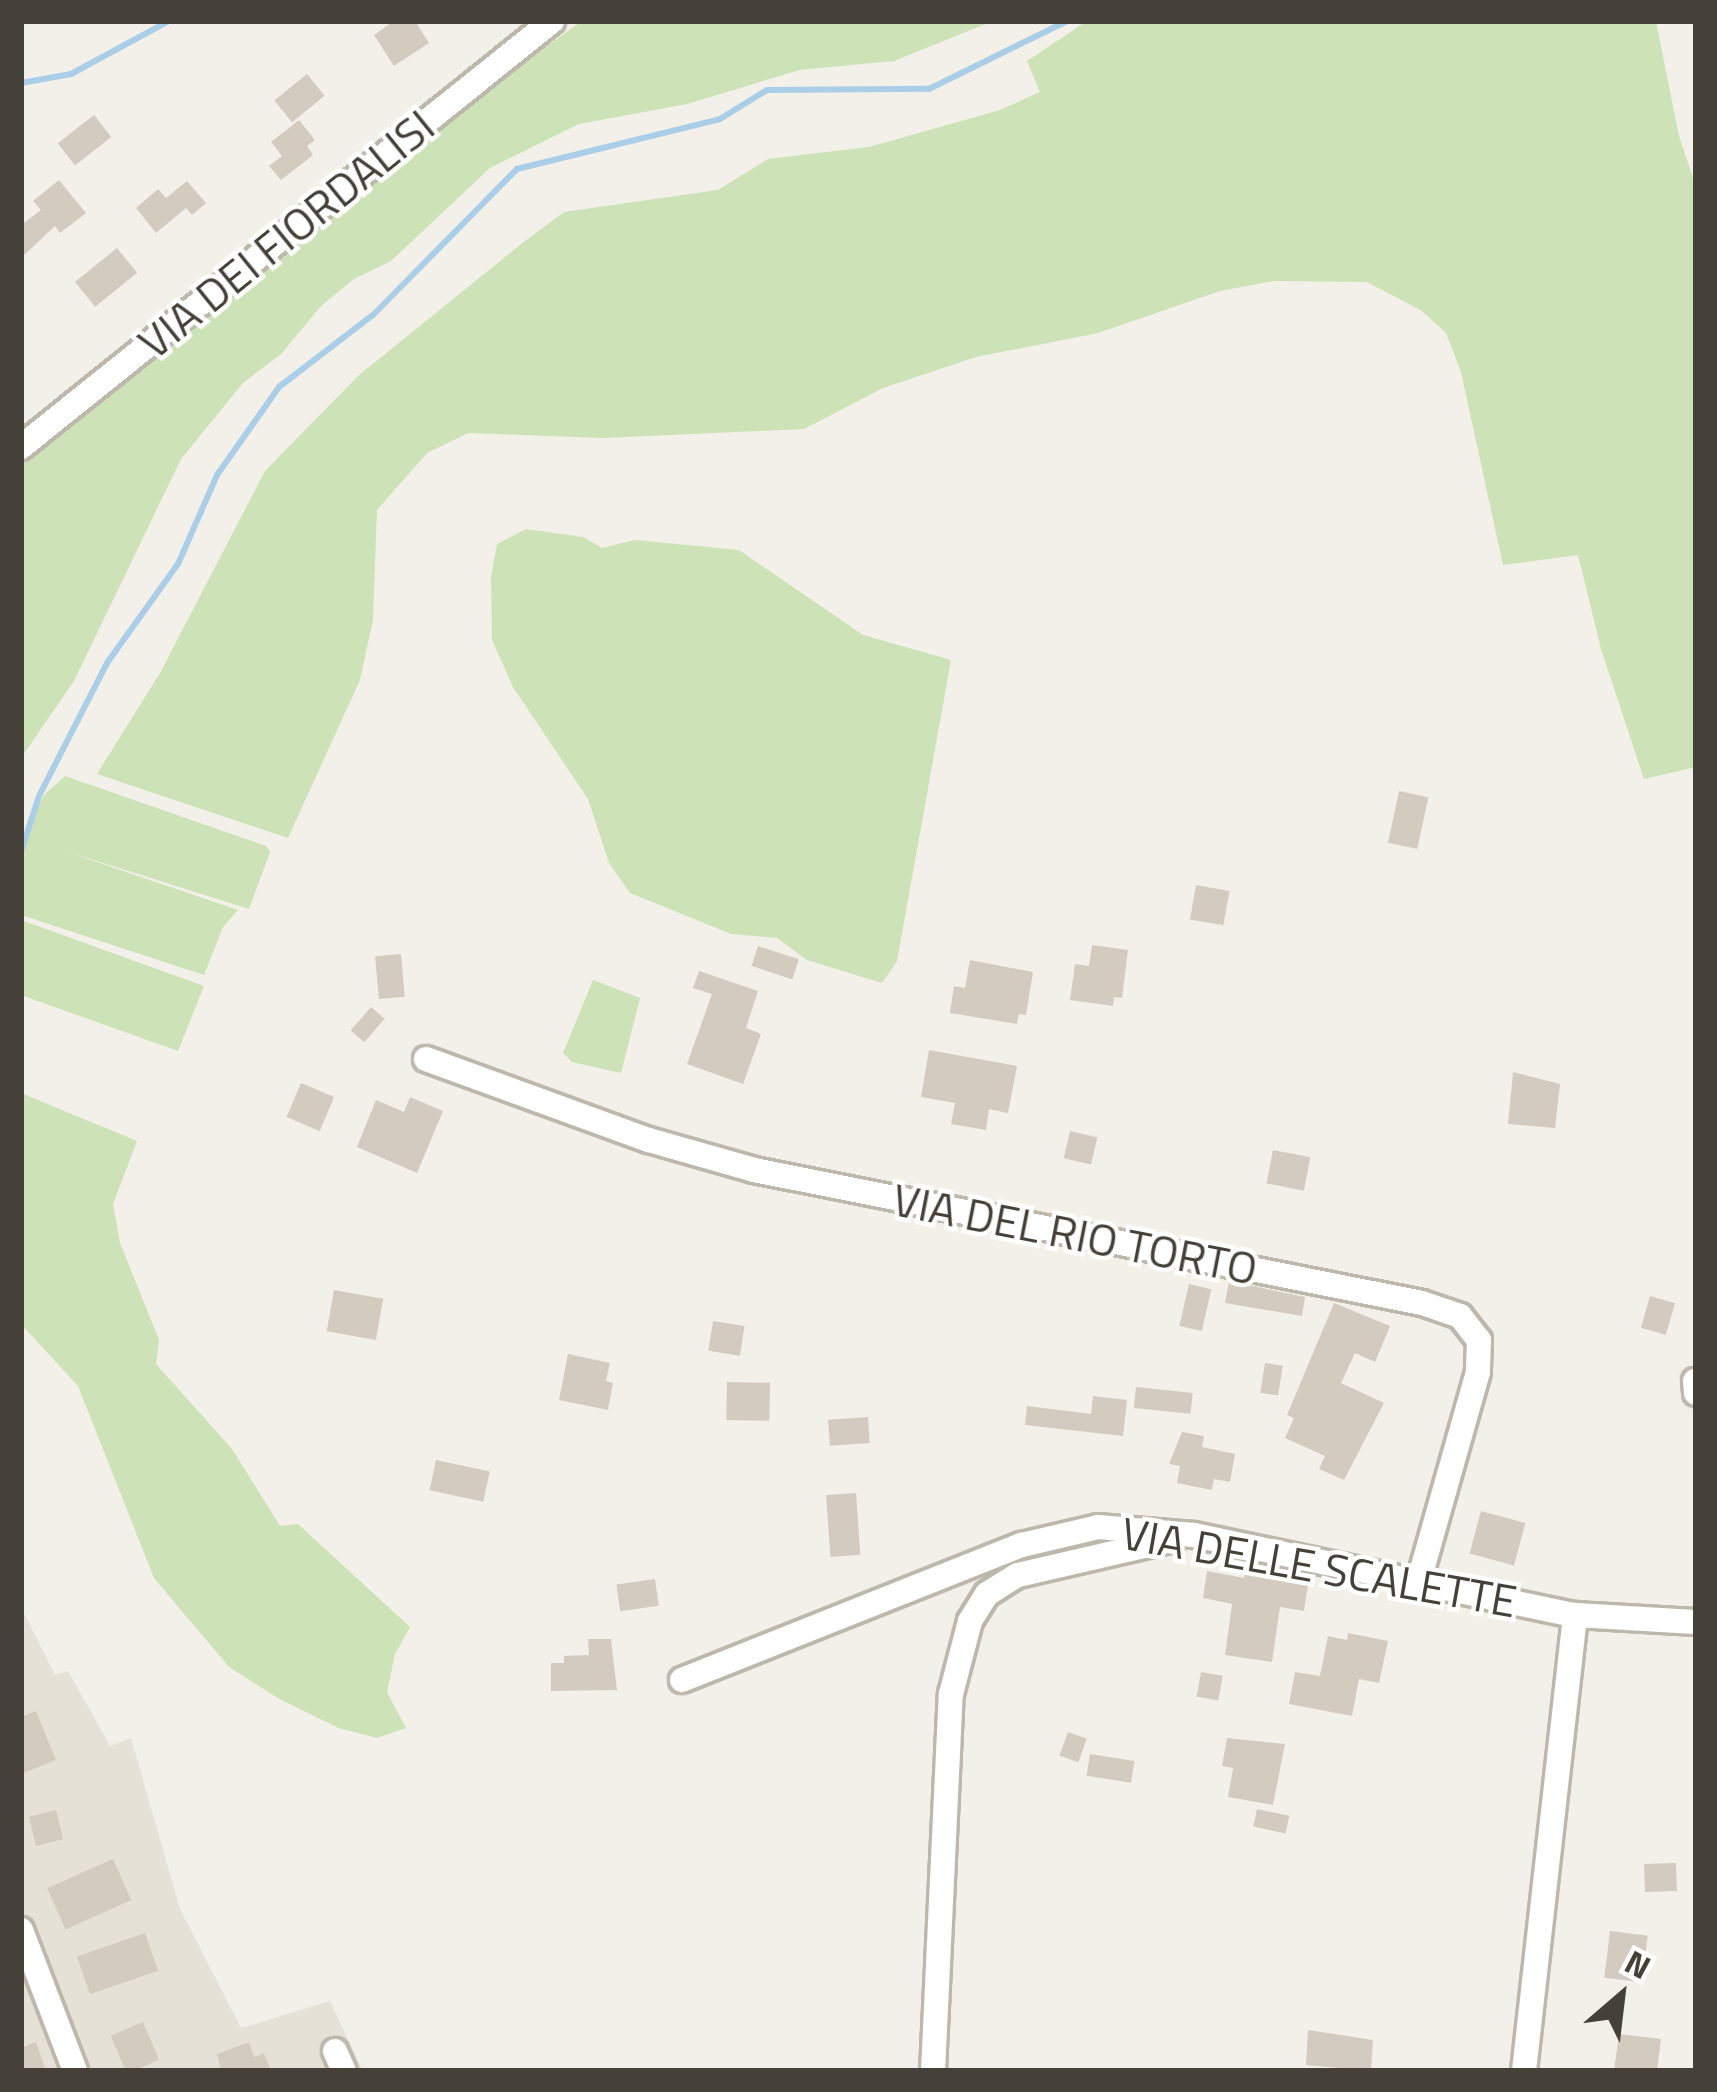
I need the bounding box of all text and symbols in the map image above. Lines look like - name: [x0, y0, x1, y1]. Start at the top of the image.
- street label: VIA DEI FIORDALISI: [127, 98, 445, 370]
- street label: VIA DEL RIO TORTO: [888, 1172, 1262, 1296]
- street label: VIA DELLE SCALETTE: [1117, 1506, 1521, 1628]
- north arrow: [1561, 1936, 1681, 2056]
- text: N: [1616, 1937, 1660, 1992]

